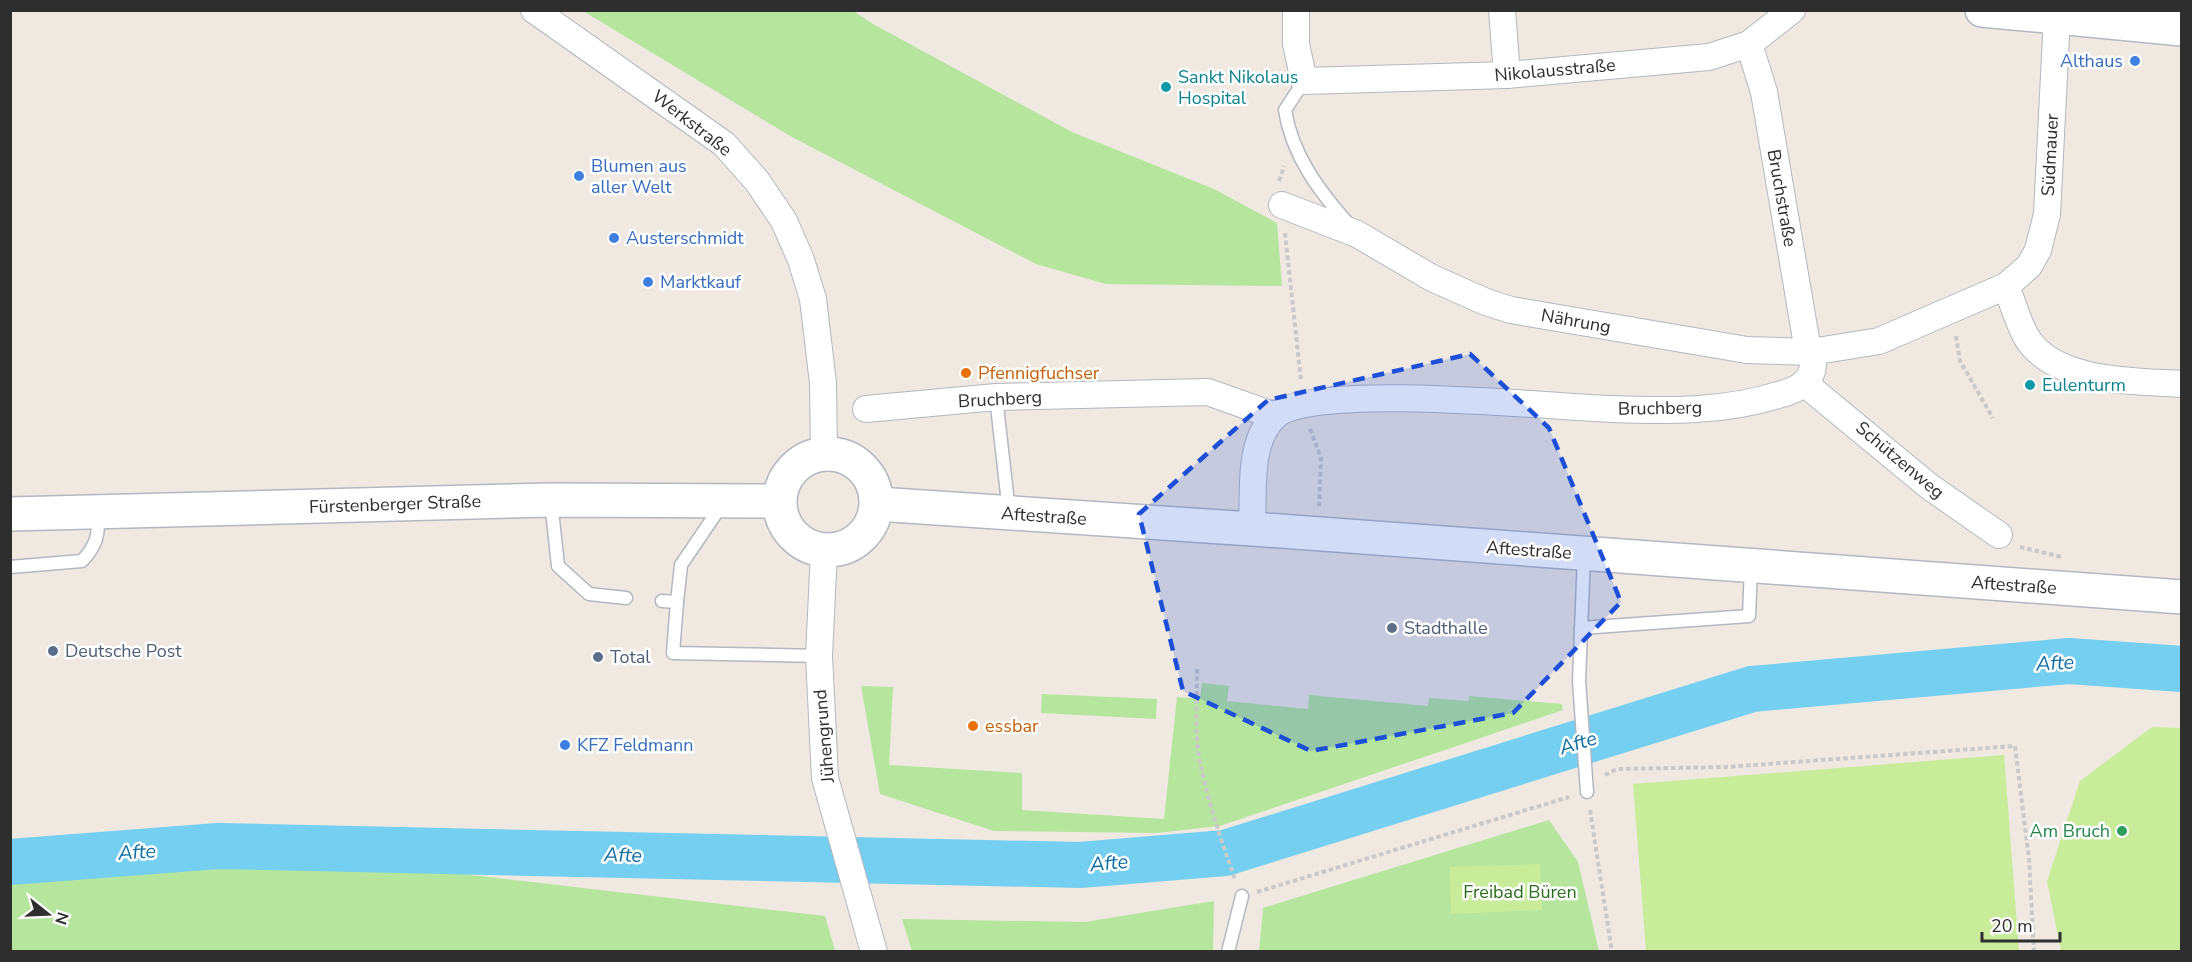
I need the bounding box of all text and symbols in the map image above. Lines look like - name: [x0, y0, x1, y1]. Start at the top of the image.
- place label: Althaus: [2060, 49, 2123, 73]
- street label: Nikolausstraße: [1494, 53, 1616, 87]
- marker: Althaus: [2128, 54, 2142, 68]
- place label: Sankt Nikolaus Hospital: [1178, 65, 1298, 110]
- marker: Sankt Nikolaus Hospital: [1159, 80, 1173, 94]
- street label: Werkstraße: [647, 84, 737, 162]
- street label: Südmauer: [2036, 113, 2064, 197]
- street label: Bruchstraße: [1762, 147, 1802, 249]
- place label: Blumen aus aller Welt: [591, 154, 687, 199]
- marker: Blumen aus aller Welt: [572, 169, 586, 183]
- place label: Austerschmidt: [626, 226, 744, 250]
- marker: Austerschmidt: [607, 231, 621, 245]
- place label: Marktkauf: [660, 270, 742, 294]
- marker: Marktkauf: [641, 275, 655, 289]
- street label: Nährung: [1539, 303, 1613, 339]
- place label: Pfennigfuchser: [978, 361, 1100, 385]
- marker: Pfennigfuchser: [959, 366, 973, 380]
- place label: Eulenturm: [2042, 373, 2126, 397]
- marker: Eulenturm: [2023, 378, 2037, 392]
- street label: Bruchberg: [957, 385, 1043, 413]
- street label: Bruchberg: [1618, 395, 1702, 421]
- street label: Schützenweg: [1851, 416, 1949, 504]
- street label: Fürstenberger Straße: [309, 489, 481, 519]
- street label: Aftestraße: [1000, 501, 1088, 531]
- street label: Aftestraße: [1485, 535, 1573, 565]
- street label: Aftestraße: [1970, 570, 2058, 600]
- place label: Stadthalle: [1404, 616, 1488, 640]
- marker: Stadthalle: [1385, 621, 1399, 635]
- place label: Deutsche Post: [65, 639, 182, 663]
- marker: Deutsche Post: [46, 644, 60, 658]
- place label: Total: [610, 645, 651, 669]
- water label: Afte: [2034, 649, 2075, 678]
- marker: Total: [591, 650, 605, 664]
- street label: Jühengrund: [808, 688, 840, 785]
- place label: essbar: [985, 714, 1039, 738]
- marker: essbar: [966, 719, 980, 733]
- water label: Afte: [1555, 724, 1601, 762]
- place label: KFZ Feldmann: [577, 733, 693, 757]
- marker: KFZ Feldmann: [558, 738, 572, 752]
- place label: Am Bruch: [2030, 819, 2110, 843]
- marker: Am Bruch: [2115, 824, 2129, 838]
- water label: Afte: [116, 837, 157, 867]
- water label: Afte: [603, 841, 643, 869]
- water label: Afte: [1088, 848, 1130, 878]
- park label: Freibad Büren: [1463, 880, 1577, 904]
- north arrow: [18, 884, 78, 944]
- scale bar: [1982, 905, 2060, 943]
- text: N: [49, 909, 74, 927]
- text: 20 m: [1991, 914, 2033, 938]

